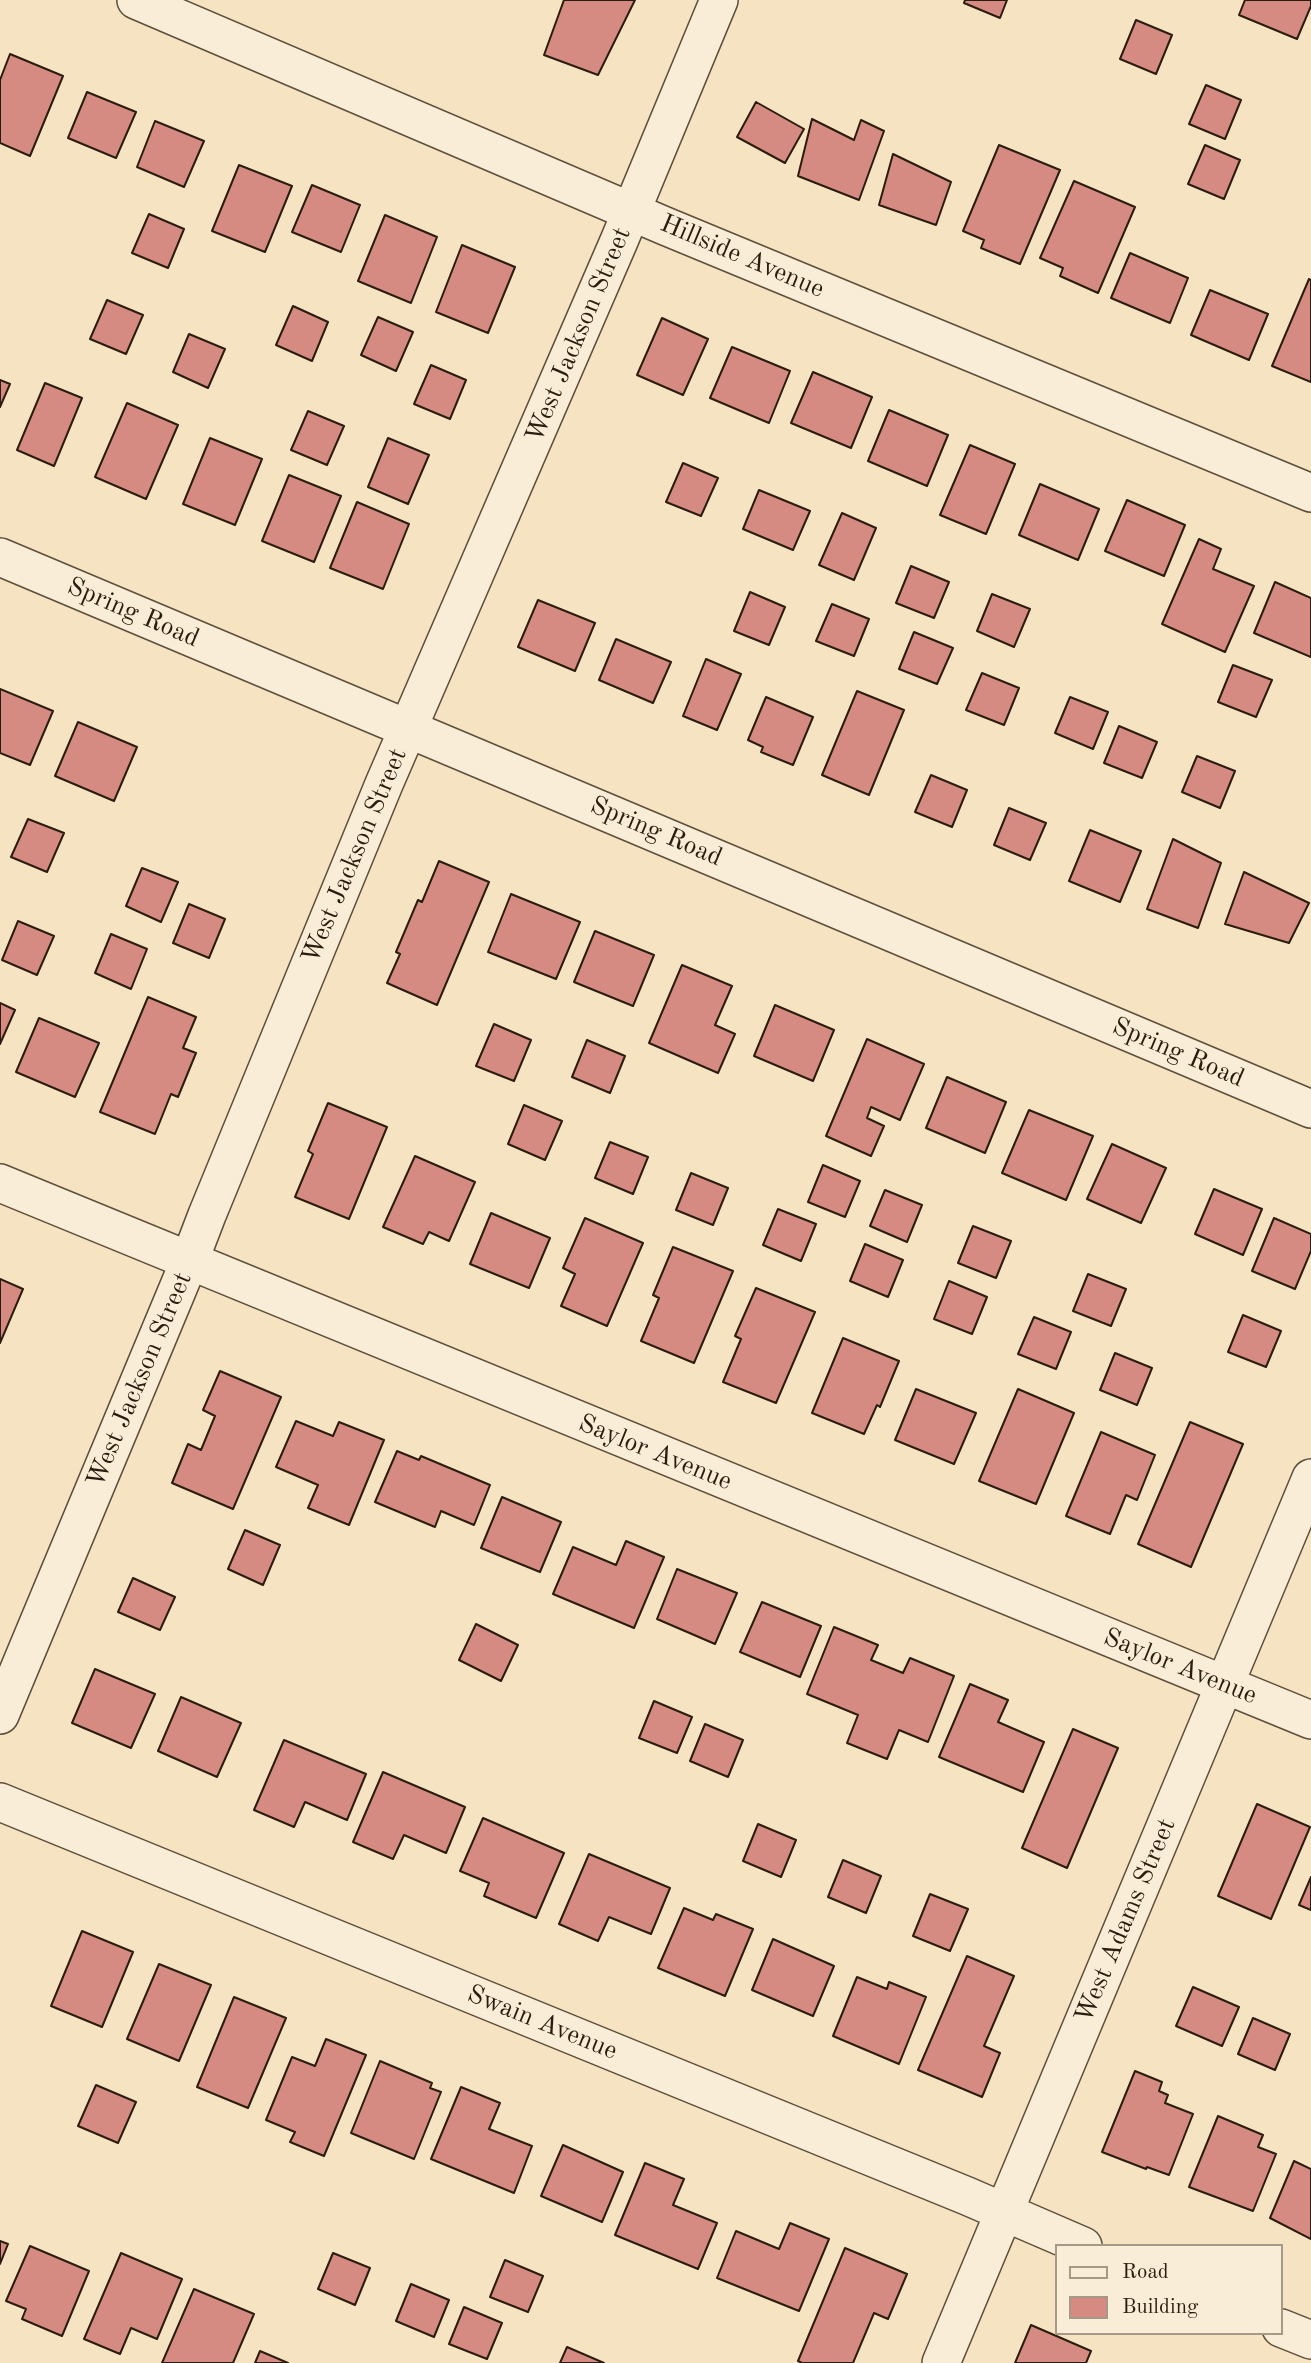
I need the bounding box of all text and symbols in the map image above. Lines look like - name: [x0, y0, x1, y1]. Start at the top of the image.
- street label: Hillside Avenue: [655, 208, 829, 306]
- street label: West Jackson Street: [520, 223, 638, 447]
- street label: Spring Road: [62, 571, 204, 655]
- street label: West Jackson Street: [296, 744, 414, 968]
- street label: Spring Road: [585, 790, 727, 874]
- street label: Spring Road: [1107, 1011, 1249, 1095]
- street label: West Jackson Street: [81, 1268, 199, 1492]
- street label: Saylor Avenue: [574, 1408, 736, 1498]
- street label: Saylor Avenue: [1099, 1622, 1261, 1712]
- street label: West Adams Street: [1069, 1814, 1183, 2028]
- street label: Swain Avenue: [462, 1979, 622, 2067]
- legend: [1056, 2244, 1283, 2335]
- text: Road: [1122, 2262, 1169, 2283]
- text: Building: [1122, 2297, 1198, 2318]

